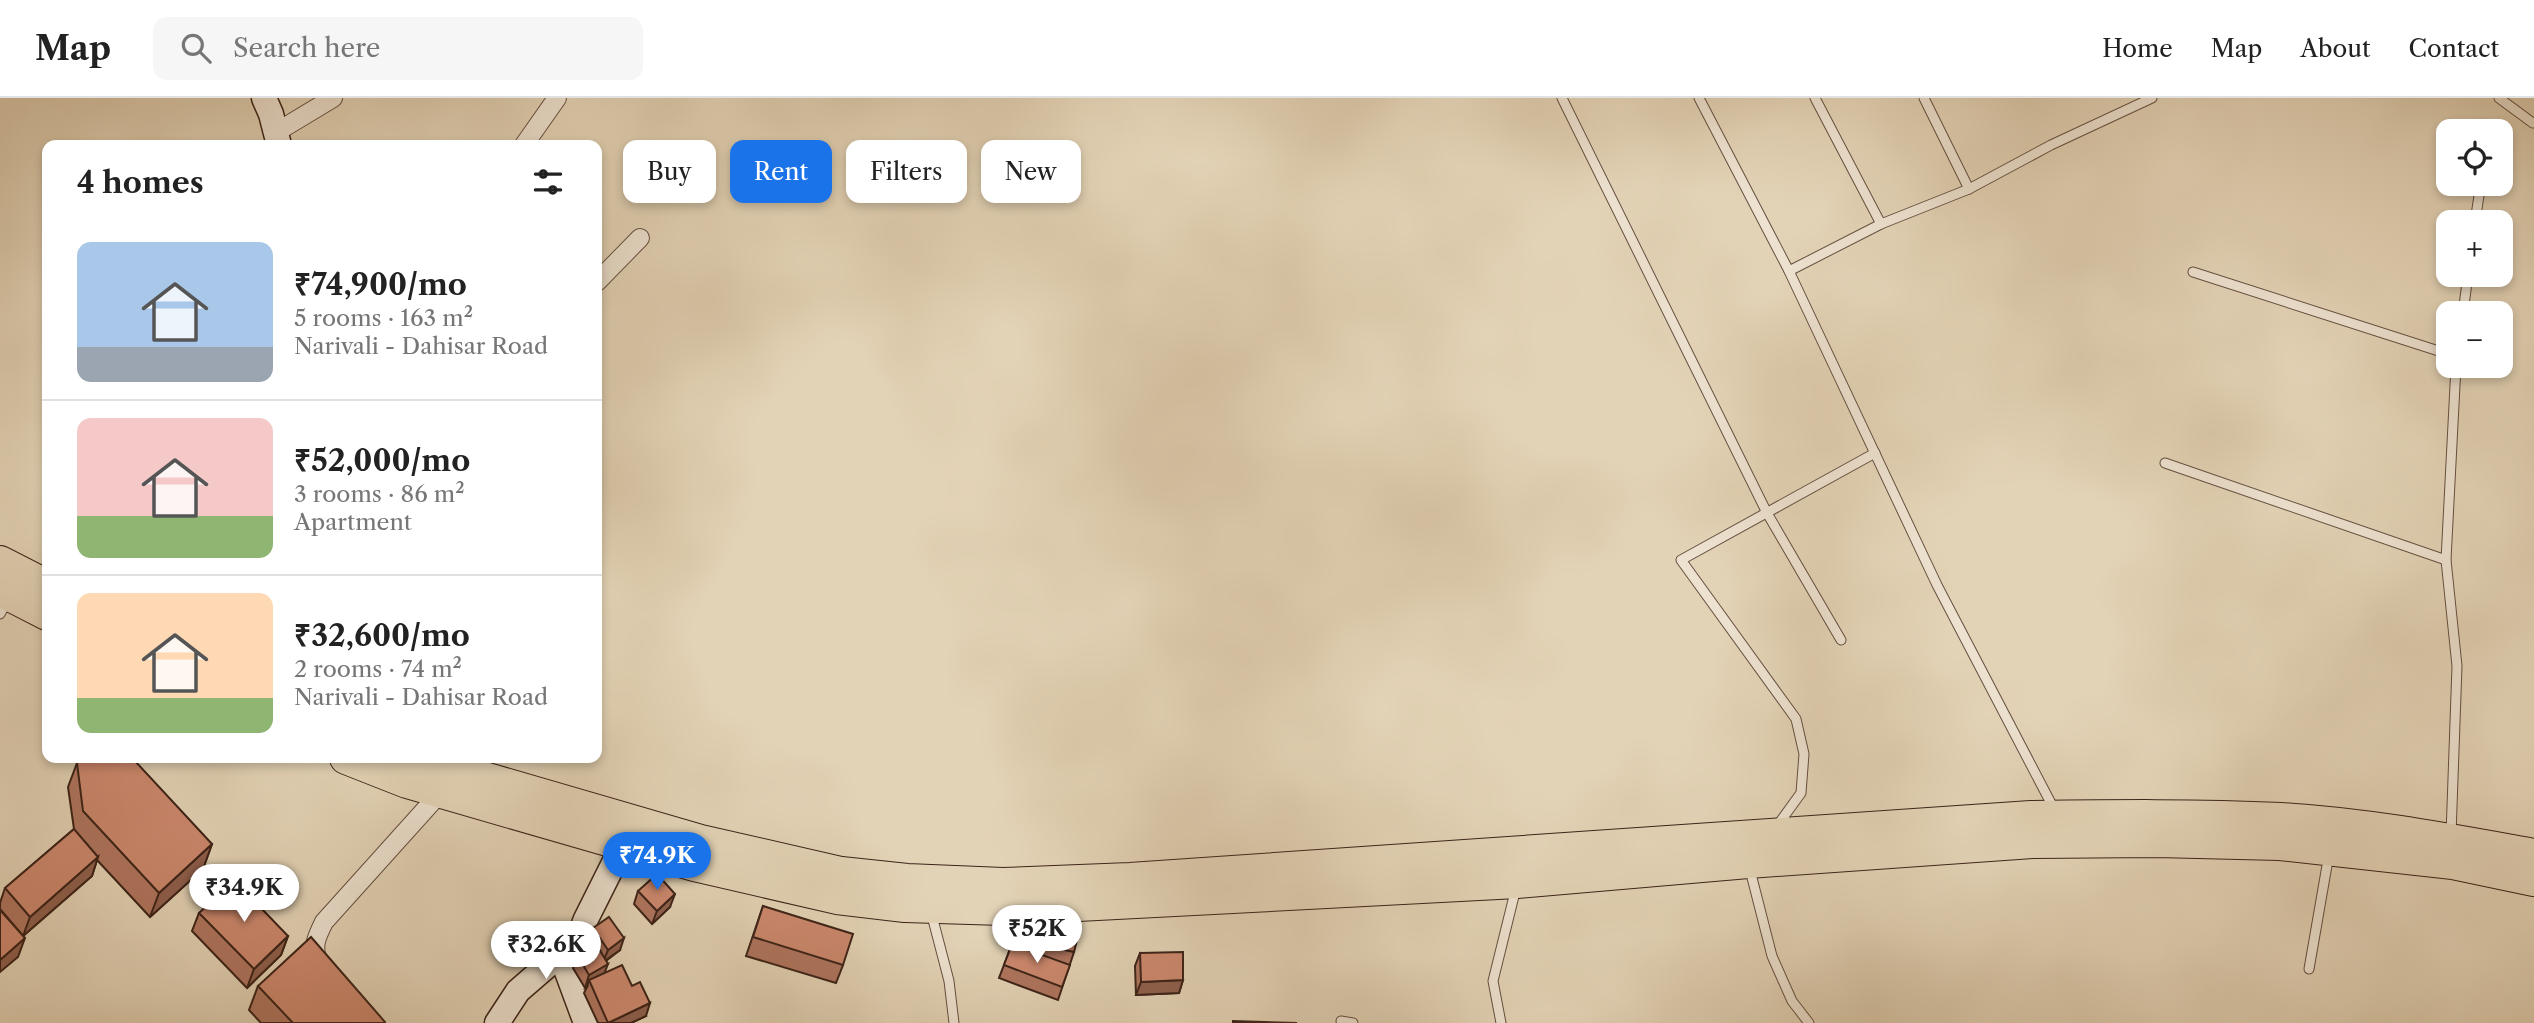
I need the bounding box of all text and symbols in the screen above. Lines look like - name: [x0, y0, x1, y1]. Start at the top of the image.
- search box: [153, 17, 643, 80]
- text: Map: [35, 28, 111, 69]
- icon: search: [177, 29, 215, 67]
- text: Search here: [233, 32, 380, 64]
- text: Home: [2102, 34, 2173, 63]
- text: Map: [2211, 34, 2262, 63]
- text: About: [2300, 34, 2371, 63]
- text: Contact: [2409, 34, 2499, 63]
- map controls: [2436, 119, 2513, 378]
- button: locate: [2436, 119, 2513, 196]
- chip: Buy: [623, 140, 716, 203]
- chip: Rent: [730, 140, 832, 203]
- chip: Filters: [846, 140, 967, 203]
- chip: New: [981, 140, 1081, 203]
- icon: filters: [529, 163, 567, 201]
- text: 4 homes: [77, 164, 204, 201]
- button: +: [2436, 210, 2513, 287]
- text: ₹74,900/mo: [294, 266, 467, 303]
- icon: home: [133, 270, 217, 354]
- button: −: [2436, 301, 2513, 378]
- text: 5 rooms · 163 m²: [294, 304, 473, 332]
- text: Narivali - Dahisar Road: [294, 332, 548, 360]
- text: ₹52,000/mo: [294, 442, 470, 479]
- icon: home: [133, 446, 217, 530]
- text: 3 rooms · 86 m²: [294, 480, 465, 508]
- text: Apartment: [294, 508, 412, 536]
- text: ₹32,600/mo: [294, 617, 470, 654]
- icon: home: [133, 621, 217, 705]
- text: 2 rooms · 74 m²: [294, 655, 462, 683]
- text: Narivali - Dahisar Road: [294, 683, 548, 711]
- pin: ₹74.9K: [600, 832, 714, 892]
- text: ₹74.9K: [619, 841, 695, 869]
- pin: ₹34.9K: [187, 864, 301, 924]
- text: ₹34.9K: [205, 873, 283, 901]
- pin: ₹52K: [996, 906, 1078, 965]
- text: ₹52K: [1008, 914, 1066, 942]
- pin: ₹32.6K: [489, 922, 603, 981]
- text: ₹32.6K: [507, 930, 585, 958]

